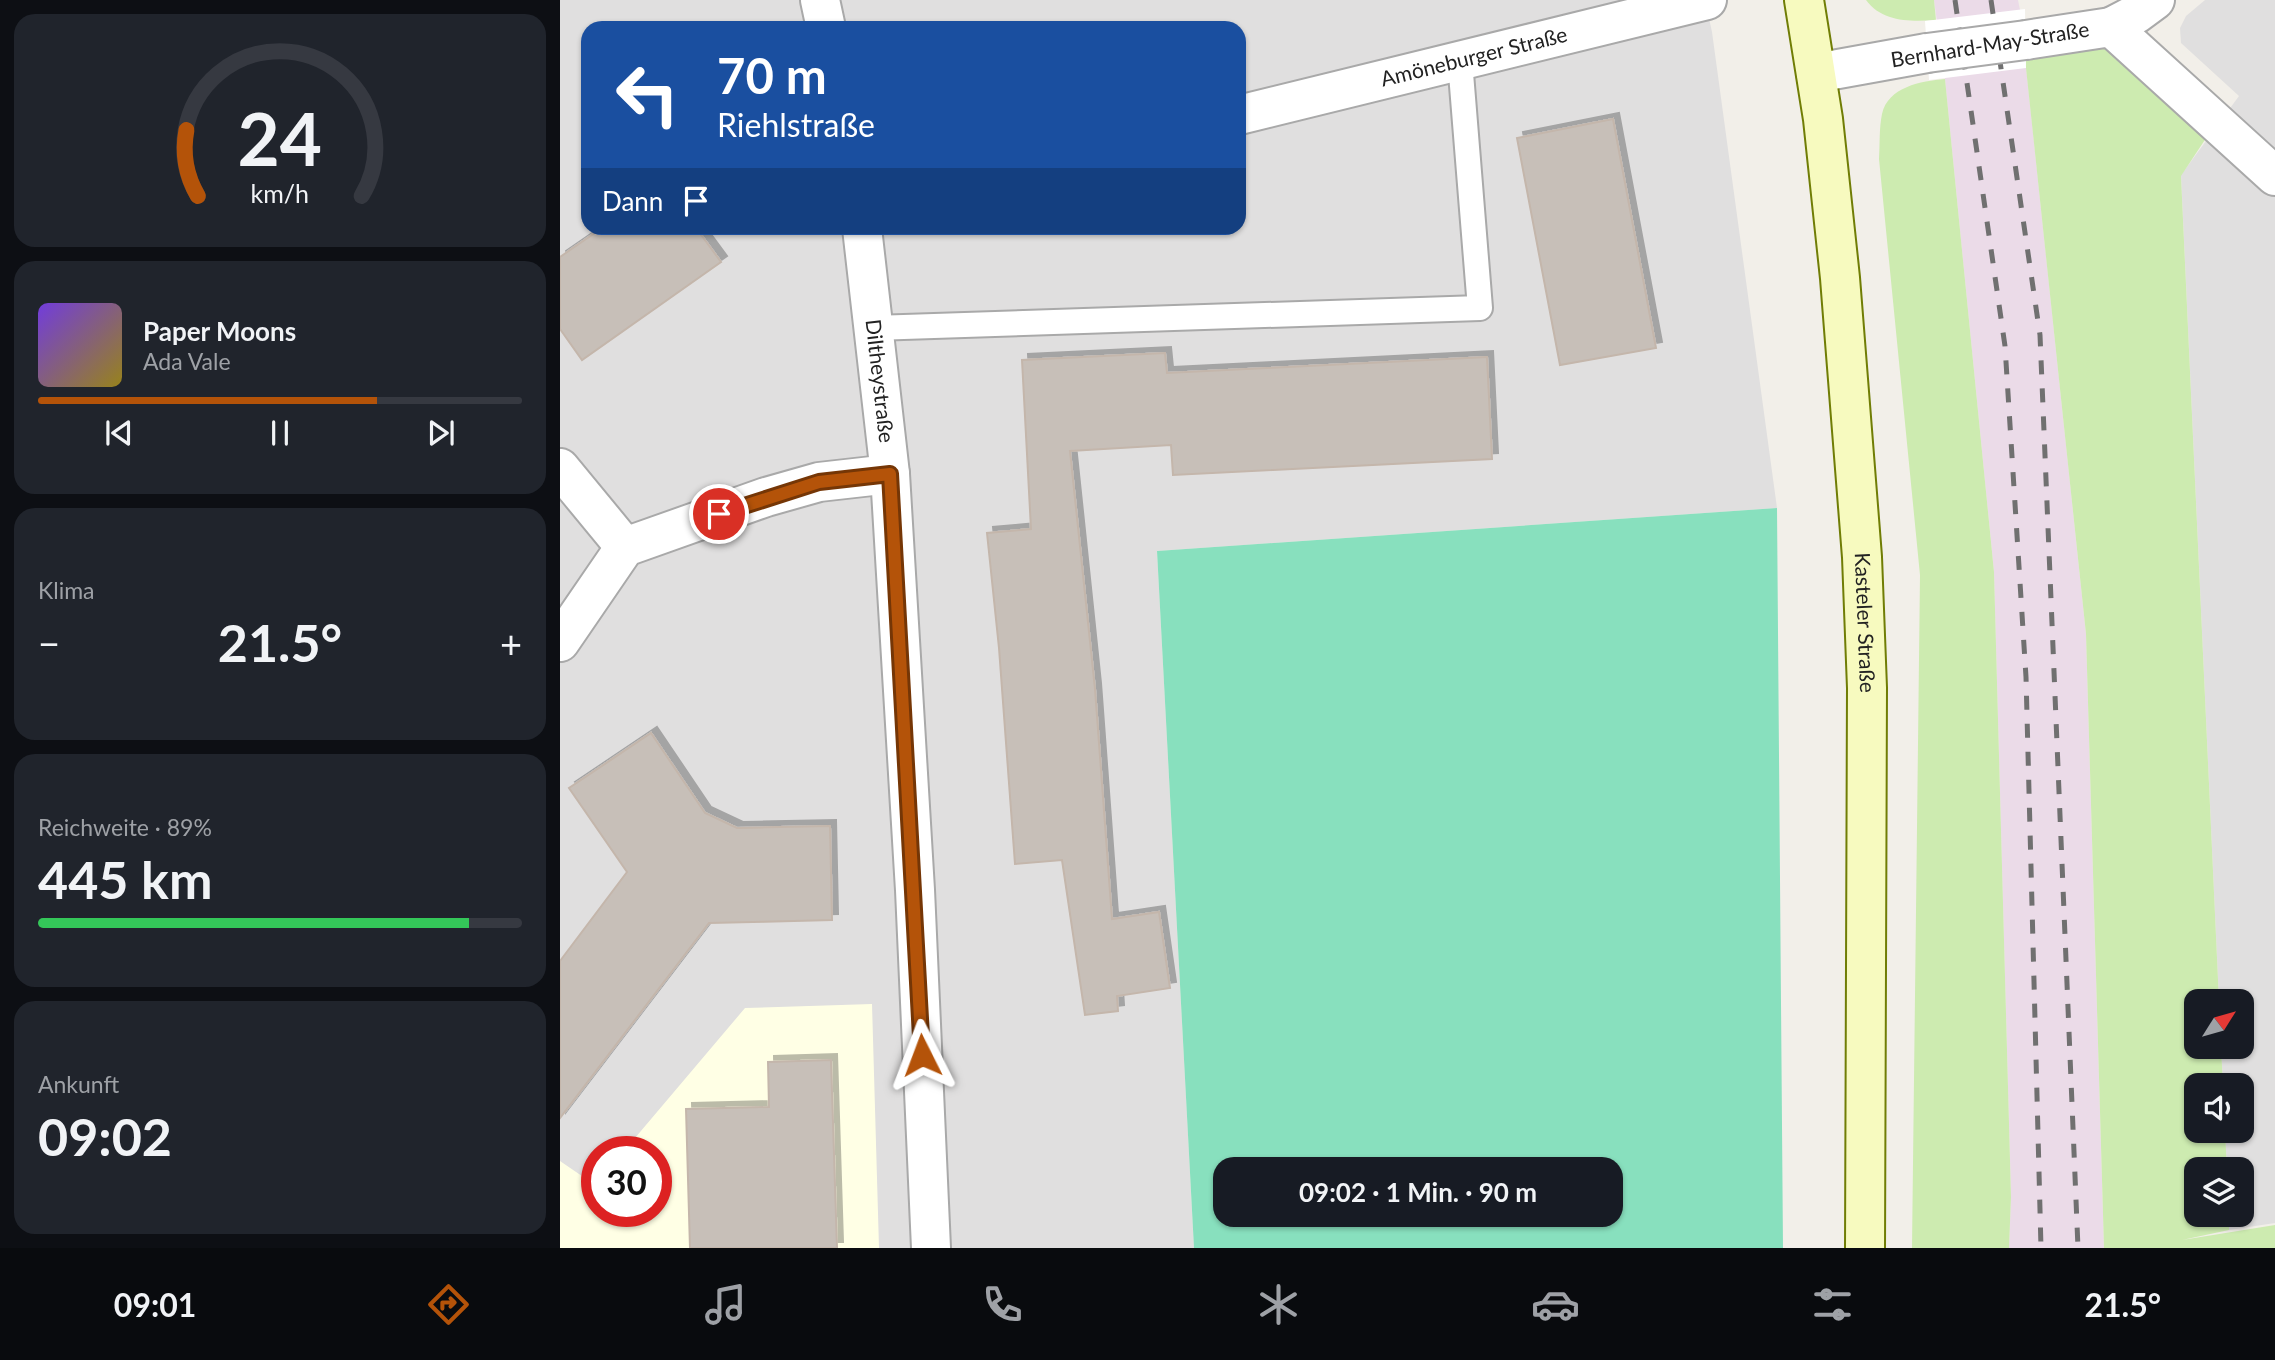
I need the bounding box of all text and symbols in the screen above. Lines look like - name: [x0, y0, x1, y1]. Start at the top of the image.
- street label: Bernhard-May-Straße: [1889, 15, 2091, 72]
- street label: Amöneburger Straße: [1378, 21, 1569, 91]
- text: 70 m: [717, 46, 827, 104]
- icon: left: [602, 49, 693, 140]
- text: 24: [238, 95, 322, 183]
- text: Riehlstraße: [717, 105, 875, 144]
- text: km/h: [251, 178, 309, 208]
- icon: arrive: [677, 182, 715, 220]
- text: Dann: [602, 185, 663, 217]
- text: Paper Moons: [143, 315, 296, 347]
- street label: Diltheystraße: [861, 318, 900, 444]
- text: Ada Vale: [143, 347, 231, 375]
- icon: previous: [100, 414, 138, 452]
- icon: pause: [261, 414, 299, 452]
- icon: next: [422, 414, 460, 452]
- pin: [689, 484, 749, 544]
- icon: arrive: [700, 495, 738, 533]
- street label: Kasteler Straße: [1851, 552, 1881, 693]
- text: Klima: [38, 576, 95, 604]
- text: 21.5°: [218, 611, 342, 673]
- text: −: [38, 620, 60, 666]
- text: +: [500, 620, 522, 666]
- text: Reichweite · 89%: [38, 813, 212, 841]
- text: 445 km: [38, 848, 212, 910]
- north arrow: [2184, 989, 2254, 1059]
- map controls: [2184, 989, 2254, 1227]
- position arrow: [885, 1018, 959, 1092]
- text: Ankunft: [38, 1070, 119, 1098]
- button: sound: [2184, 1073, 2254, 1143]
- text: 09:02: [38, 1105, 172, 1167]
- speed limit sign: 30: [581, 1136, 672, 1227]
- button: layers: [2184, 1157, 2254, 1227]
- text: 09:02 · 1 Min. · 90 m: [1299, 1176, 1537, 1208]
- icon: directions: [424, 1280, 473, 1329]
- icon: music: [701, 1280, 750, 1329]
- icon: phone: [978, 1280, 1027, 1329]
- icon: climate: [1254, 1280, 1303, 1329]
- icon: car: [1531, 1280, 1580, 1329]
- icon: filters: [1808, 1280, 1857, 1329]
- text: 09:01: [114, 1285, 196, 1324]
- text: 21.5°: [2084, 1285, 2161, 1324]

